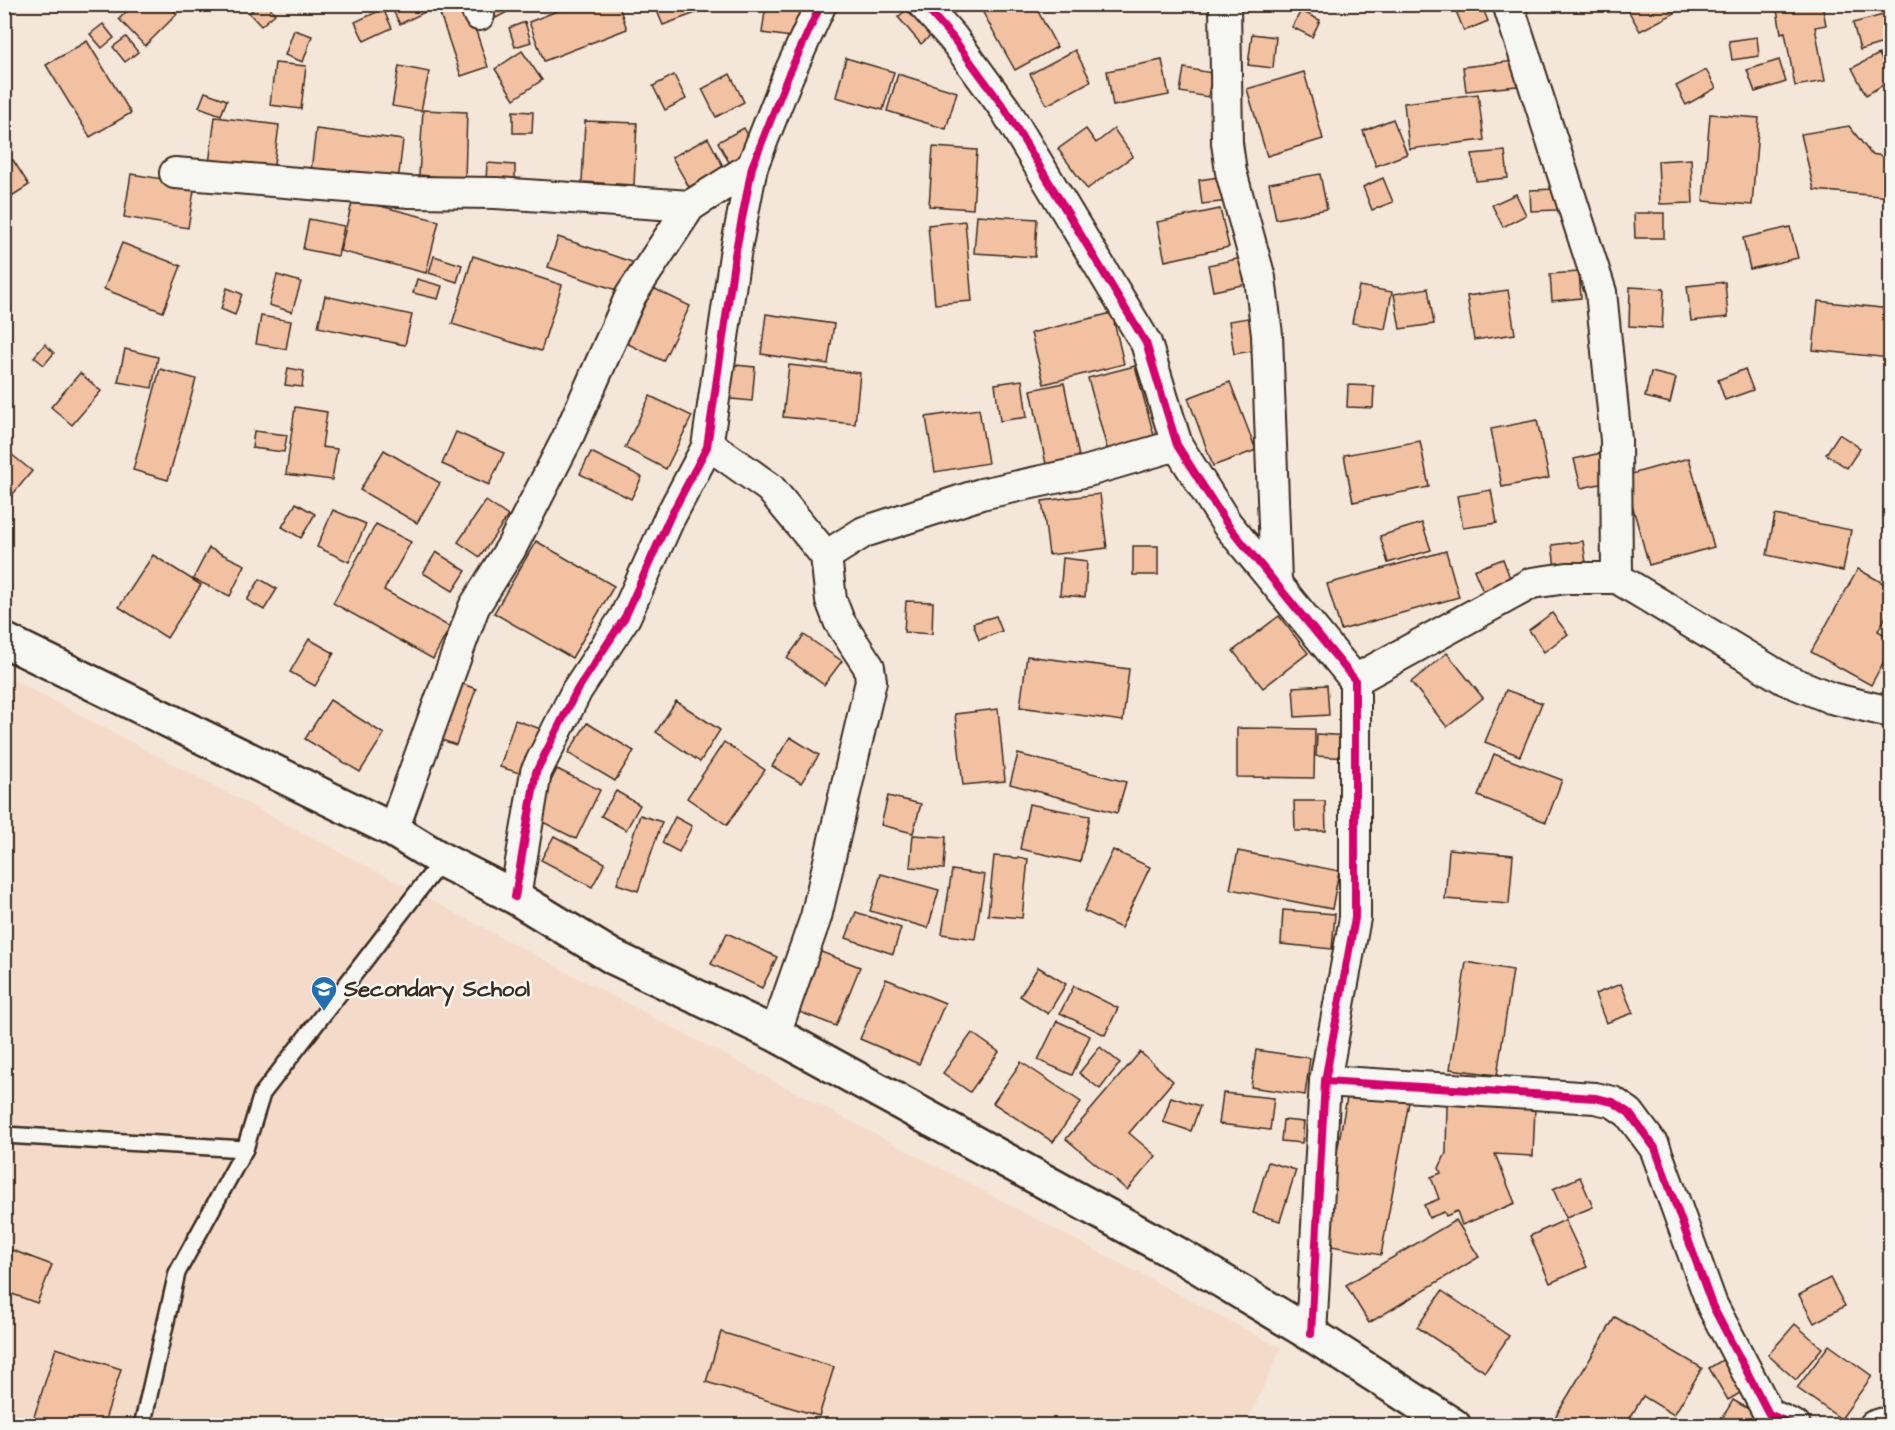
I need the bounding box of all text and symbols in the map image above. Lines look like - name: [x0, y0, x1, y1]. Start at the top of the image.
- school or university icon: Secondary School: [309, 974, 339, 1012]
- place label: Secondary School: [343, 974, 531, 1007]

